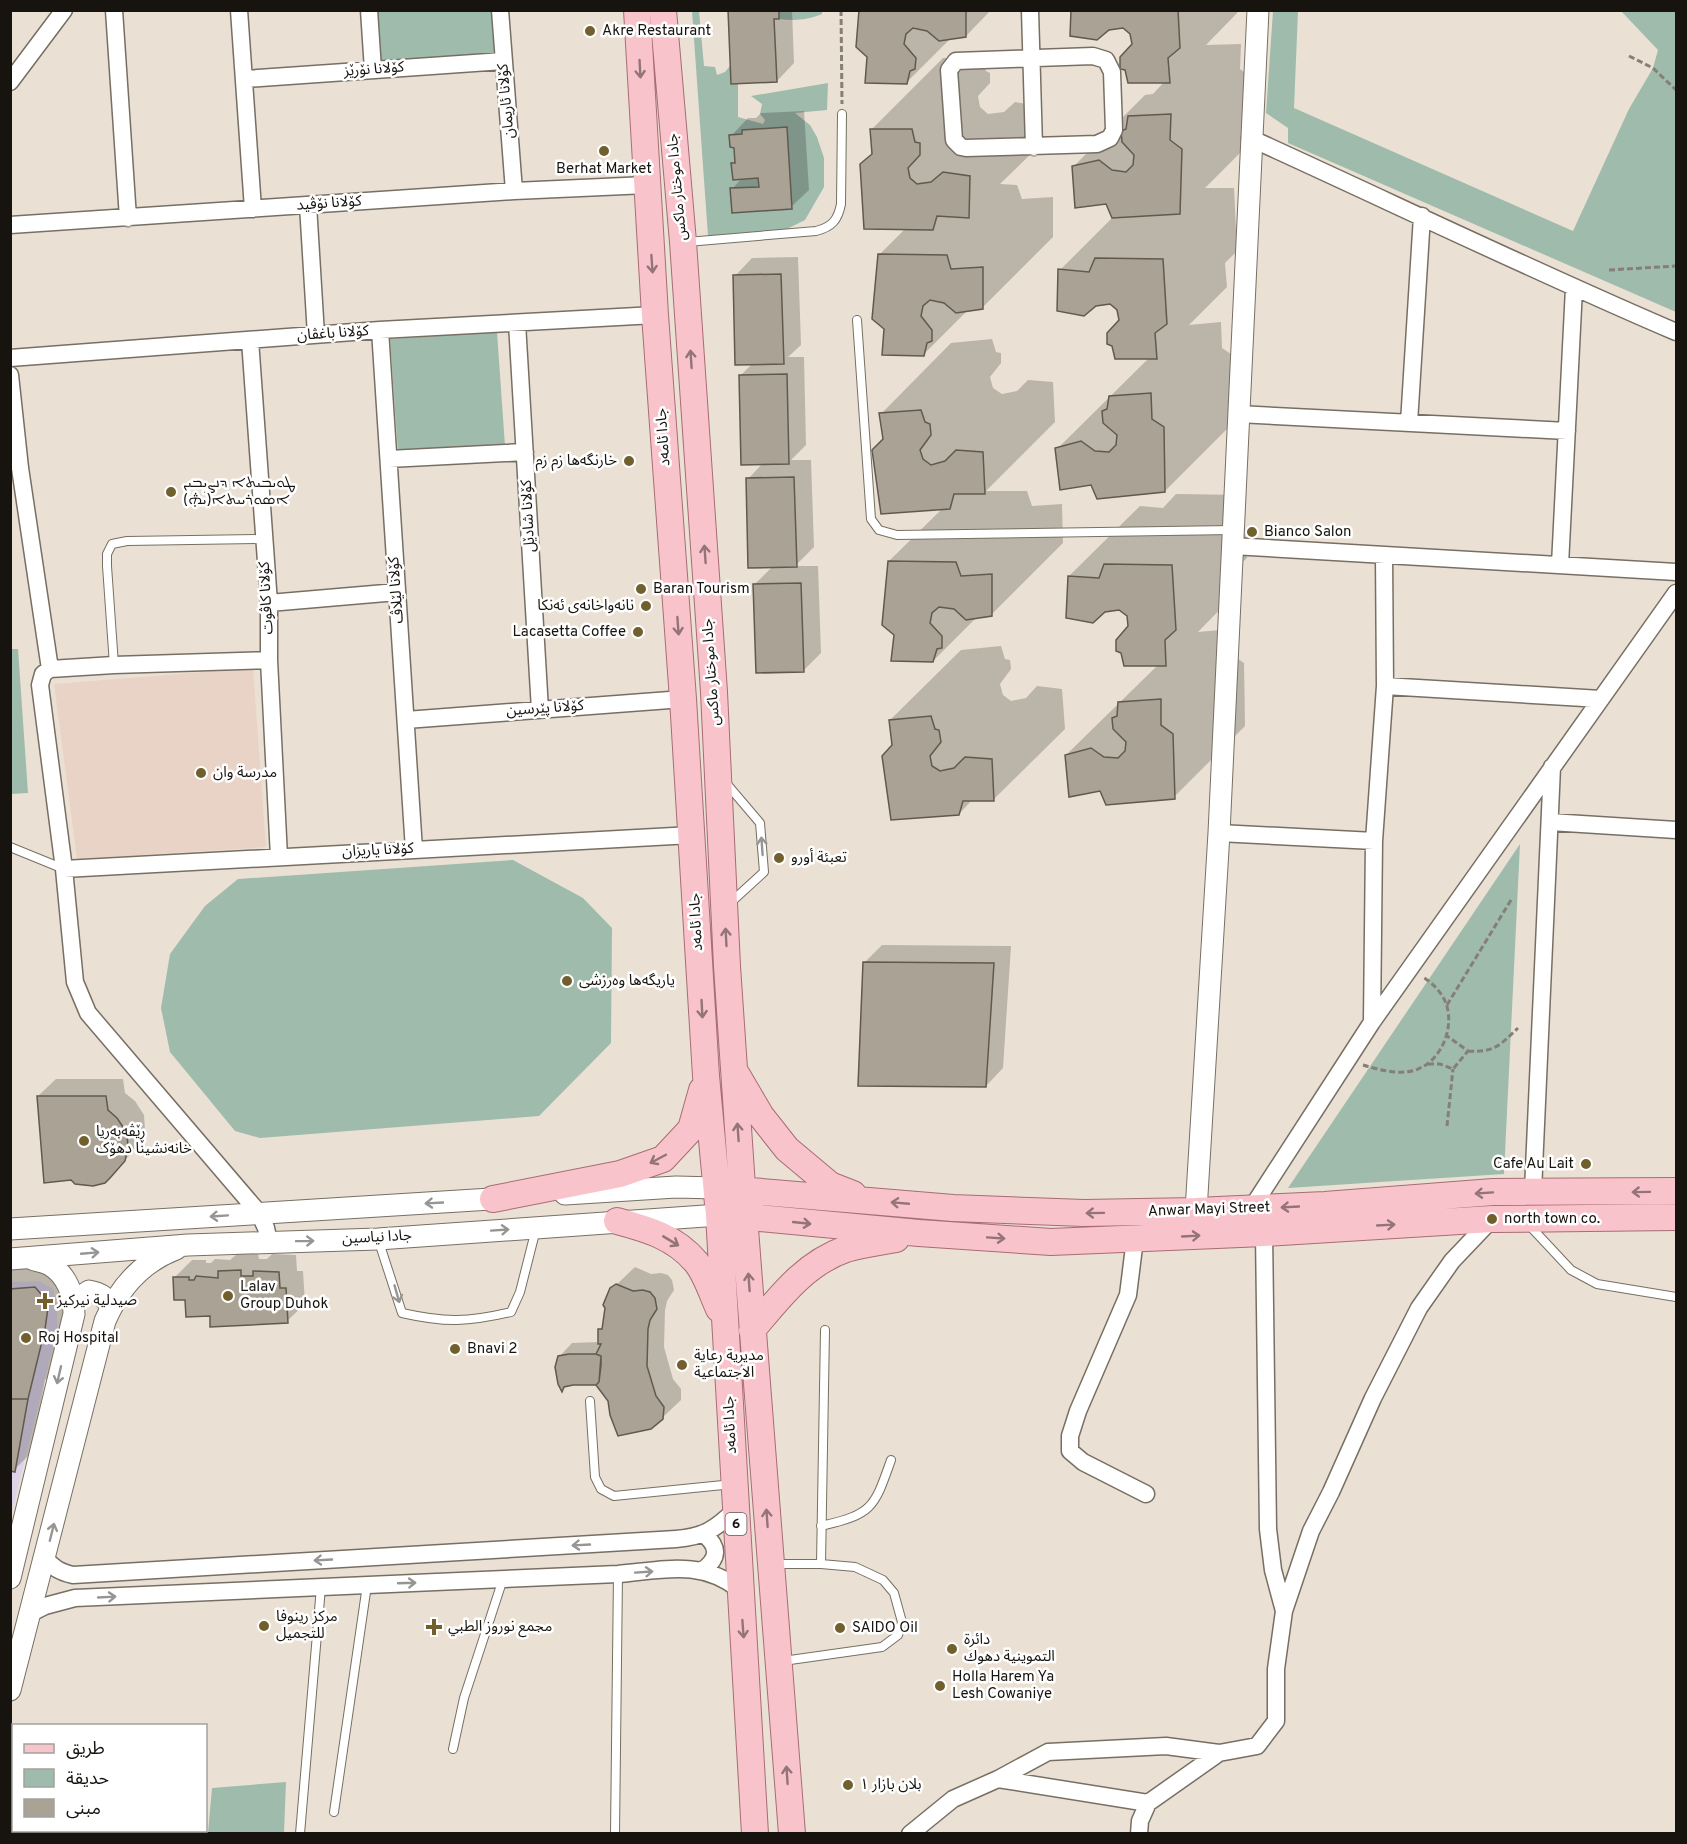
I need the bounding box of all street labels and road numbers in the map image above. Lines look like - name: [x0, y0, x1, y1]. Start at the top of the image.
- street label: کۆلانا نۆرێز: [342, 58, 406, 82]
- street label: کۆلانا ئاریمان: [494, 62, 520, 139]
- street label: جادا موختار ماكس: [664, 132, 692, 241]
- street label: کۆلانا نۆڤید: [296, 192, 363, 216]
- street label: کۆلانا باغڤان: [296, 322, 370, 346]
- street label: جادا ئامەد: [652, 407, 676, 467]
- street label: کۆلانا شادێل: [518, 478, 540, 553]
- street label: کۆلانا لێلاڤ: [385, 555, 409, 624]
- street label: کۆلانا کاڤوت: [255, 560, 278, 635]
- street label: جادا موختار ماكس: [699, 617, 725, 726]
- street label: کۆلانا پێرسین: [506, 697, 585, 721]
- street label: کۆلانا یاریزان: [342, 840, 415, 862]
- street label: جادا ئامەد: [686, 892, 708, 952]
- street label: Anwar Mayi Street: [1147, 1198, 1271, 1222]
- street label: جادا نیاسین: [342, 1227, 412, 1249]
- street label: جادا ئامەد: [720, 1395, 742, 1455]
- road number: 6: [726, 1513, 746, 1535]

